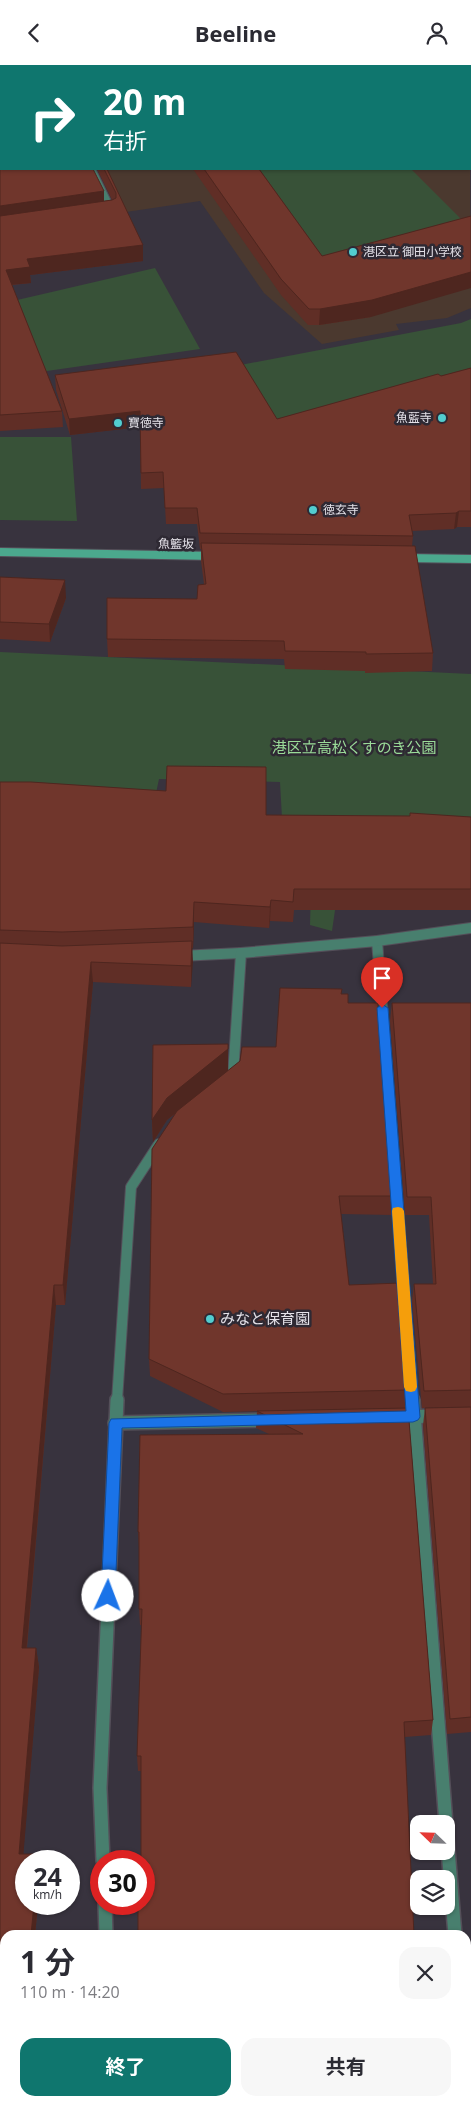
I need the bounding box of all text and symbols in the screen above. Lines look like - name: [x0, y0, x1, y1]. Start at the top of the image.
- text: Beeline: [195, 18, 276, 48]
- icon: back: [20, 19, 48, 47]
- icon: person: [423, 19, 451, 47]
- text: 20 m: [103, 78, 186, 125]
- icon: right: [20, 85, 85, 150]
- text: 右折: [103, 125, 147, 155]
- place label: 港区立 御田小学校: [363, 243, 462, 260]
- marker: 港区立 御田小学校: [347, 246, 359, 258]
- place label: 魚藍寺: [396, 409, 432, 426]
- marker: 魚藍寺: [436, 412, 448, 424]
- place label: 寶徳寺: [128, 414, 164, 431]
- marker: 寶徳寺: [112, 417, 124, 429]
- place label: 徳玄寺: [323, 501, 359, 518]
- marker: 徳玄寺: [307, 504, 319, 516]
- street label: 魚籃坂: [158, 535, 194, 552]
- park label: 港区立高松くすのき公園: [272, 737, 436, 757]
- pin: [361, 957, 403, 1008]
- icon: arrive: [368, 964, 396, 992]
- place label: みなと保育園: [220, 1308, 310, 1328]
- marker: みなと保育園: [204, 1313, 216, 1325]
- position arrow: [81, 1569, 133, 1621]
- north arrow: [410, 1815, 455, 1860]
- map controls: [410, 1815, 455, 1915]
- speed limit sign: 30: [90, 1850, 155, 1915]
- text: 24: [33, 1859, 62, 1893]
- button: layers: [410, 1870, 455, 1915]
- text: km/h: [33, 1886, 62, 1903]
- text: 1 分: [20, 1941, 75, 1982]
- button: close: [399, 1947, 451, 1999]
- text: 110 m · 14:20: [20, 1981, 120, 2003]
- button: 終了: [20, 2038, 231, 2096]
- button: 共有: [241, 2038, 451, 2096]

